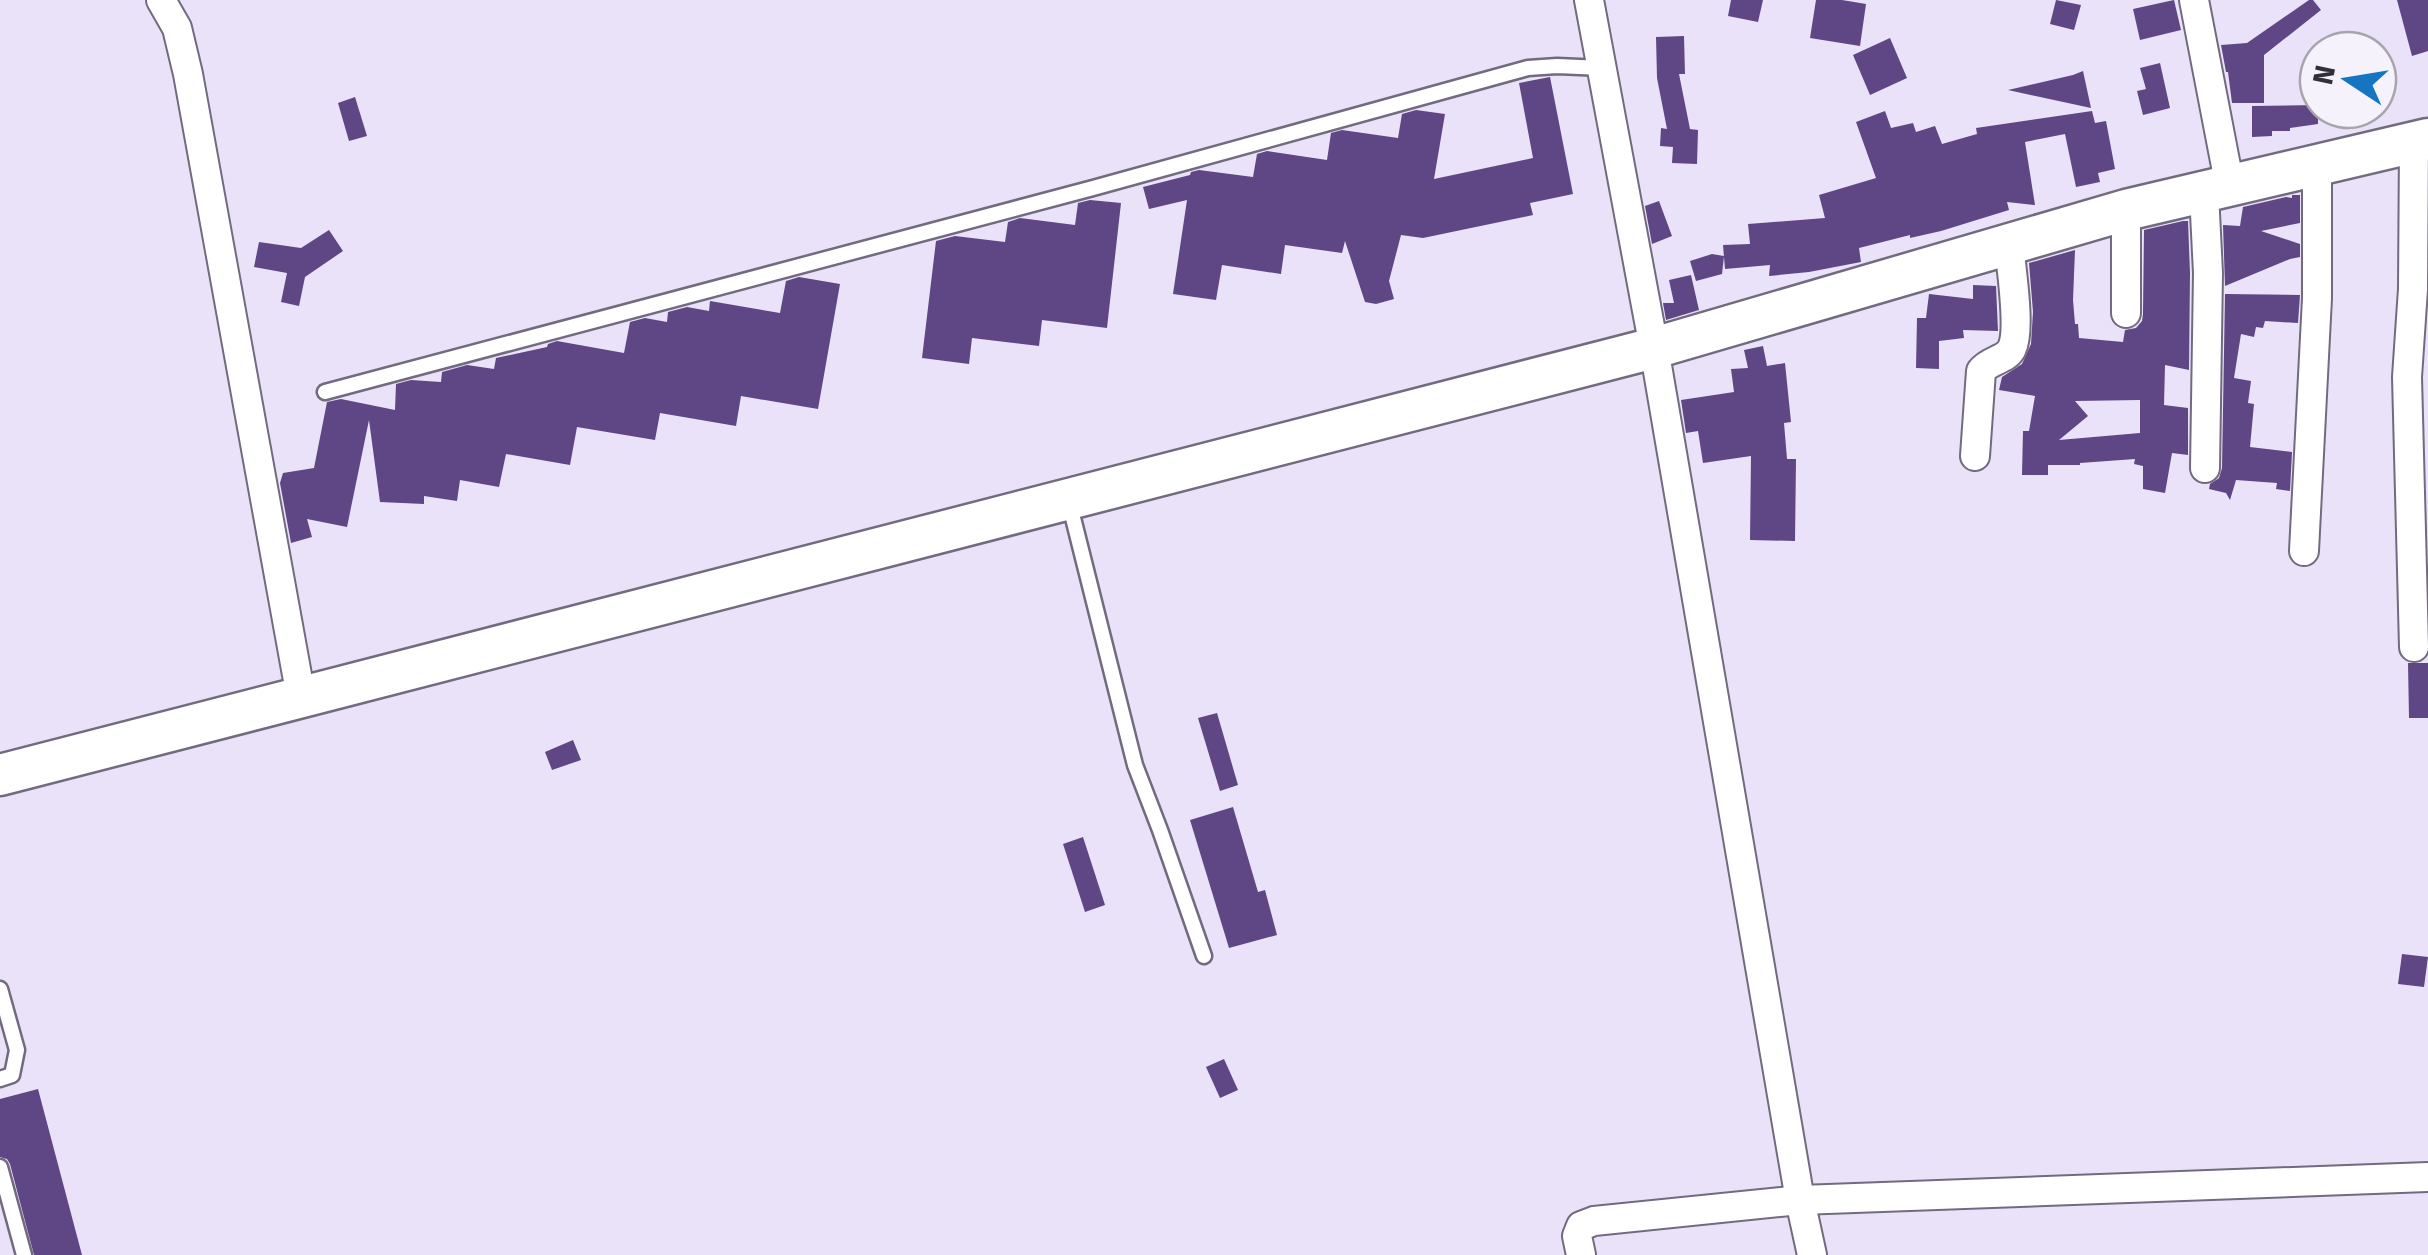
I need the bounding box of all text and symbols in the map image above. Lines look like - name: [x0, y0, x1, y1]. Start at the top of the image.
- north arrow: [2298, 30, 2398, 130]
- text: N: [2306, 62, 2342, 87]

